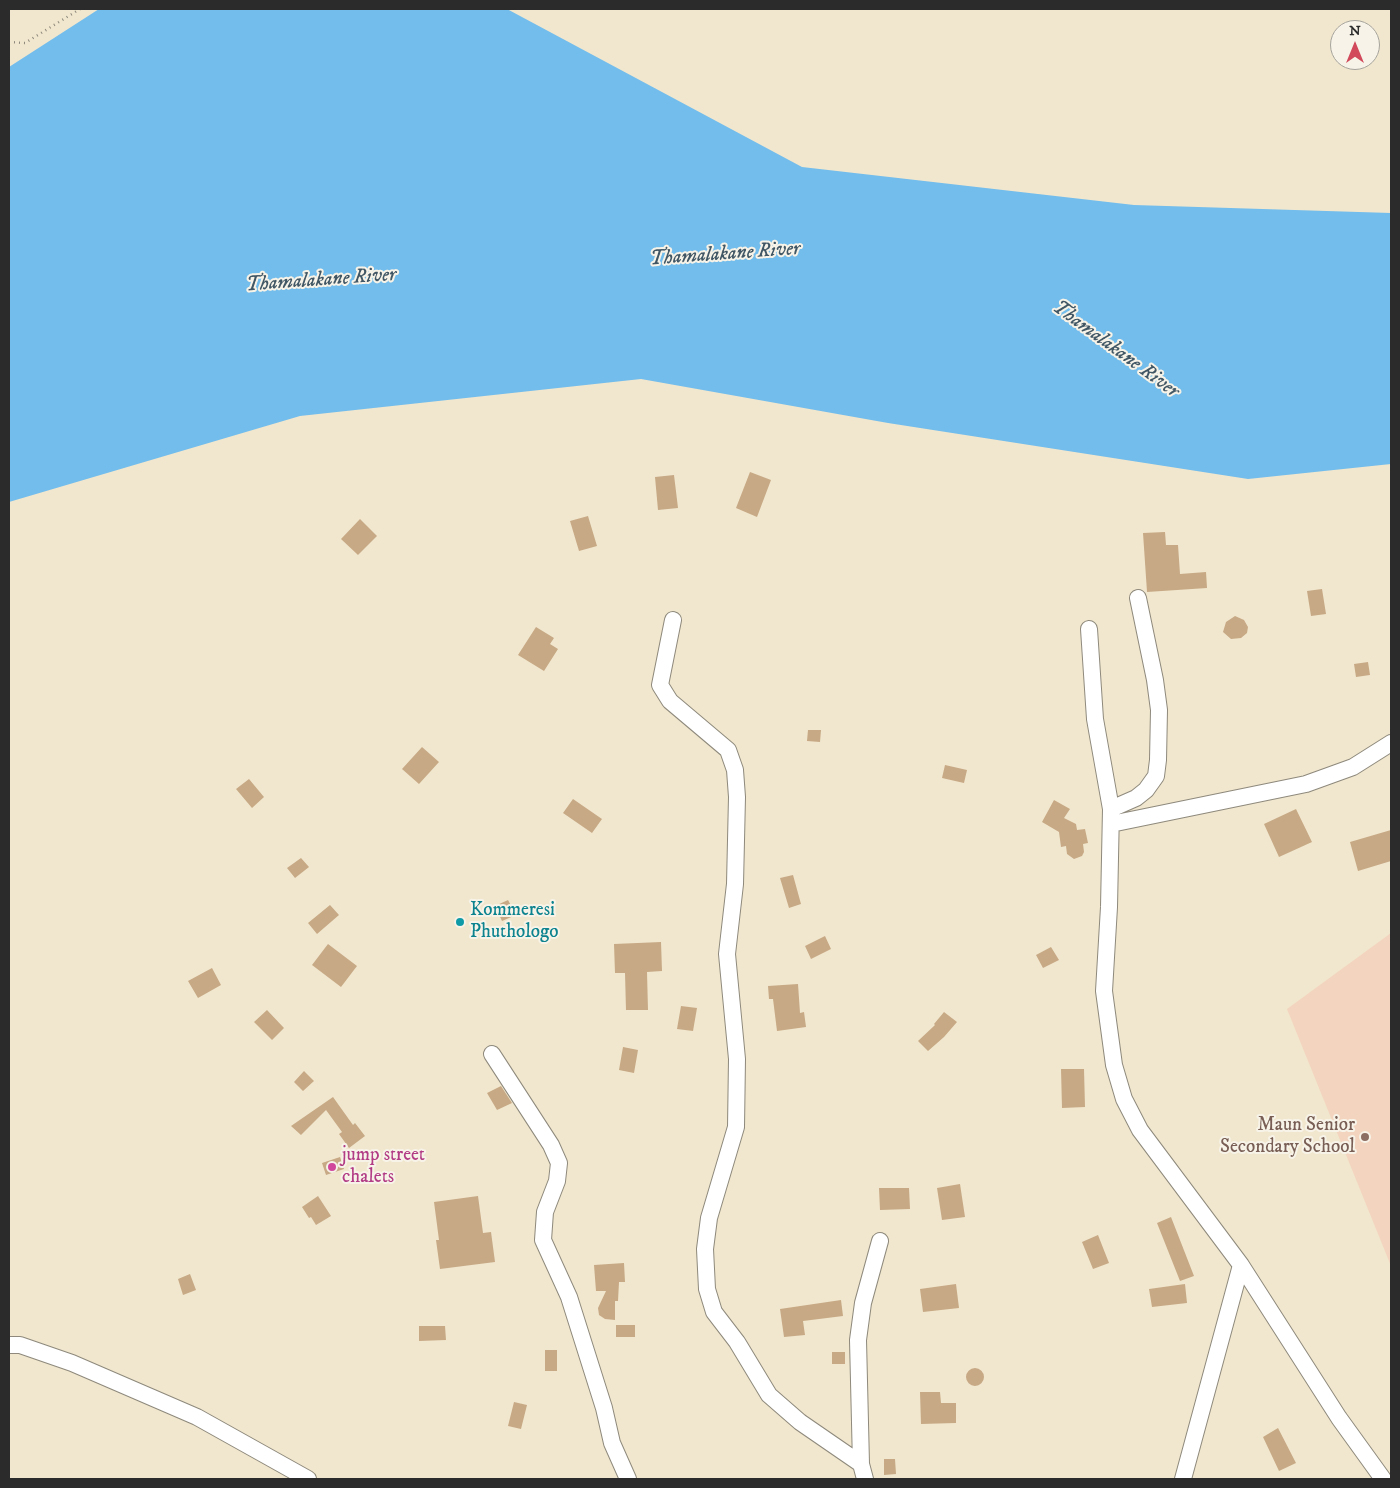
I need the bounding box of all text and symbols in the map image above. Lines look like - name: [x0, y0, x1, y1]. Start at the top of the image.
- north arrow: [1330, 20, 1380, 70]
- text: N: [1349, 22, 1361, 40]
- water label: Thamalakane River: [649, 238, 801, 272]
- water label: Thamalakane River: [245, 264, 397, 298]
- water label: Thamalakane River: [1047, 296, 1183, 404]
- place label: Kommeresi Phuthologo: [470, 900, 559, 944]
- marker: Kommeresi Phuthologo: [454, 916, 466, 928]
- place label: Maun Senior Secondary School: [1220, 1115, 1355, 1159]
- marker: Maun Senior Secondary School: [1359, 1131, 1371, 1143]
- place label: jump street chalets: [342, 1145, 425, 1189]
- marker: jump street chalets: [326, 1161, 338, 1173]

